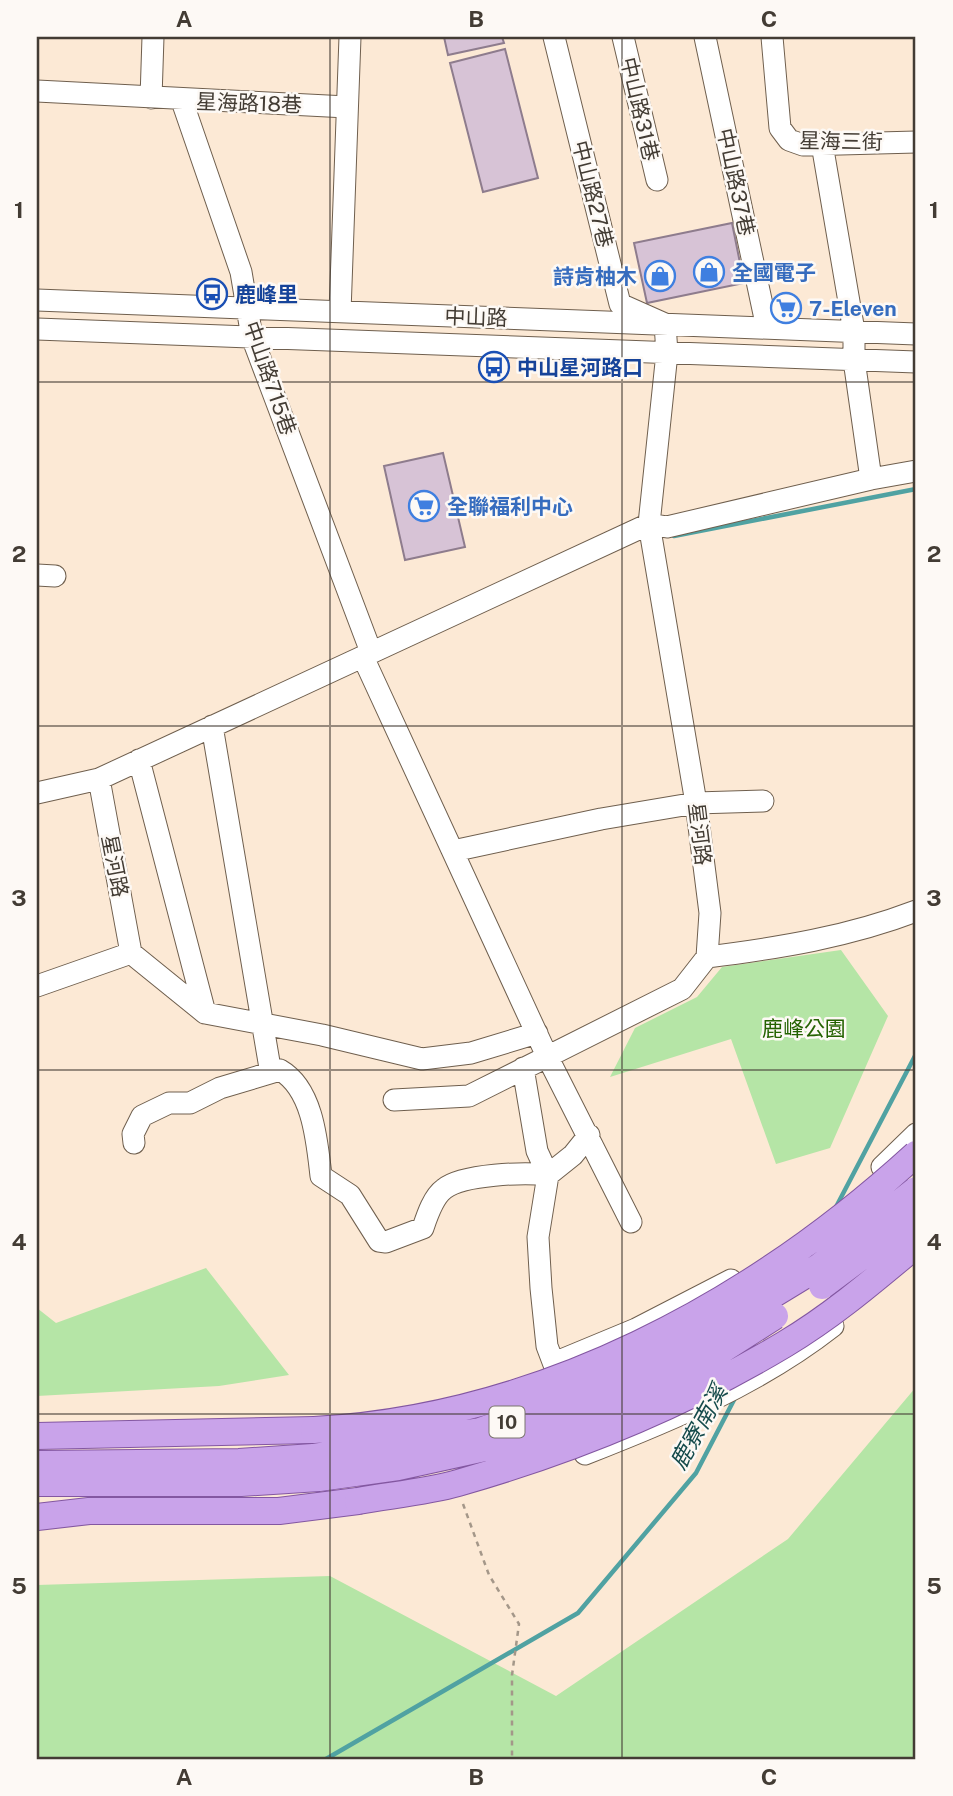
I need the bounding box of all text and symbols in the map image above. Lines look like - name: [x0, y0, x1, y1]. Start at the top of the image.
- text: A: [176, 5, 193, 32]
- text: B: [468, 5, 484, 32]
- text: C: [761, 5, 777, 32]
- street label: 中山路31巷: [616, 55, 664, 163]
- street label: 星海路18巷: [196, 89, 302, 117]
- street label: 中山路37巷: [712, 126, 760, 238]
- street label: 星海三街: [799, 128, 883, 154]
- street label: 中山路27巷: [568, 138, 618, 250]
- text: 1: [14, 196, 24, 223]
- text: 1: [929, 196, 939, 223]
- shop icon: 全國電子: [692, 255, 726, 289]
- shop icon: 詩肯柚木: [643, 259, 677, 293]
- place label: 全國電子: [732, 260, 816, 285]
- place label: 詩肯柚木: [553, 264, 637, 289]
- bus stop icon: 鹿峰里: [195, 277, 229, 311]
- place label: 鹿峰里: [235, 282, 298, 307]
- supermarket icon: 7-Eleven: [769, 291, 803, 325]
- place label: 7-Eleven: [809, 296, 897, 321]
- street label: 中山路: [444, 303, 508, 331]
- street label: 中山路715巷: [239, 318, 301, 438]
- bus stop icon: 中山星河路口: [477, 350, 511, 384]
- place label: 中山星河路口: [517, 355, 643, 380]
- supermarket icon: 全聯福利中心: [407, 489, 441, 523]
- place label: 全聯福利中心: [447, 494, 573, 519]
- text: 2: [12, 540, 26, 567]
- text: 2: [927, 540, 941, 567]
- street label: 星河路: [684, 801, 716, 867]
- street label: 星河路: [97, 833, 133, 899]
- text: 3: [11, 884, 27, 911]
- text: 3: [926, 884, 942, 911]
- park label: 鹿峰公園: [762, 1016, 846, 1041]
- text: 4: [11, 1228, 27, 1255]
- text: 4: [926, 1228, 942, 1255]
- water label: 鹿寮南溪: [664, 1378, 734, 1474]
- road number: 10: [490, 1406, 524, 1438]
- text: 5: [11, 1572, 27, 1599]
- text: 5: [926, 1572, 942, 1599]
- text: A: [176, 1763, 193, 1790]
- text: B: [468, 1763, 484, 1790]
- text: C: [761, 1763, 777, 1790]

